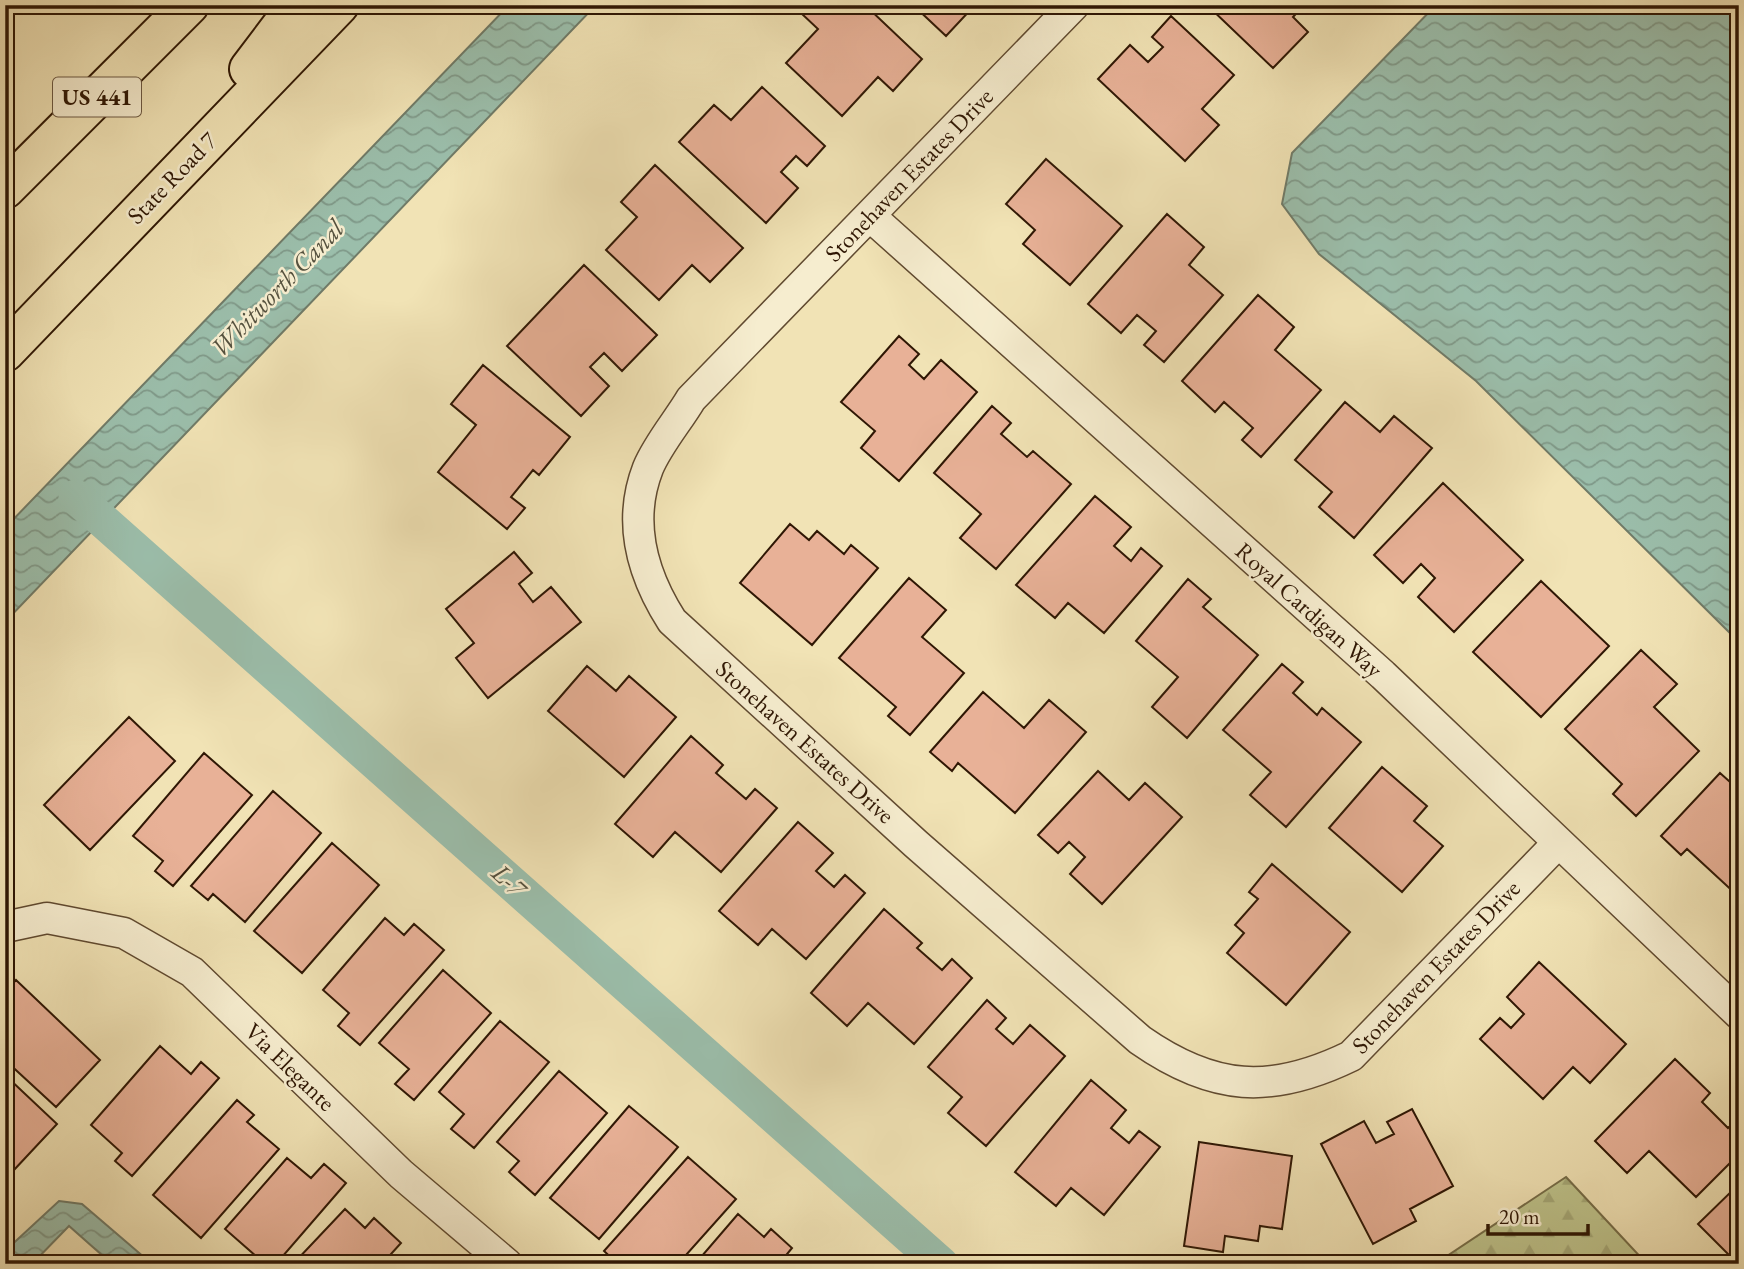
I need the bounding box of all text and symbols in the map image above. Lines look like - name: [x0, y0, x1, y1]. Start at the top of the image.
- road number: US 441: [53, 78, 141, 116]
- street label: Stonehaven Estates Drive: [818, 81, 1000, 268]
- street label: State Road 7: [120, 125, 224, 230]
- water label: Whitworth Canal: [203, 212, 352, 364]
- street label: Royal Cardigan Way: [1229, 535, 1390, 684]
- street label: Stonehaven Estates Drive: [710, 653, 901, 830]
- water label: L-7: [484, 855, 536, 907]
- street label: Stonehaven Estates Drive: [1345, 873, 1527, 1060]
- street label: Via Elegante: [239, 1016, 342, 1117]
- scale bar: [1488, 1192, 1588, 1236]
- text: 20 m: [1499, 1203, 1540, 1230]

